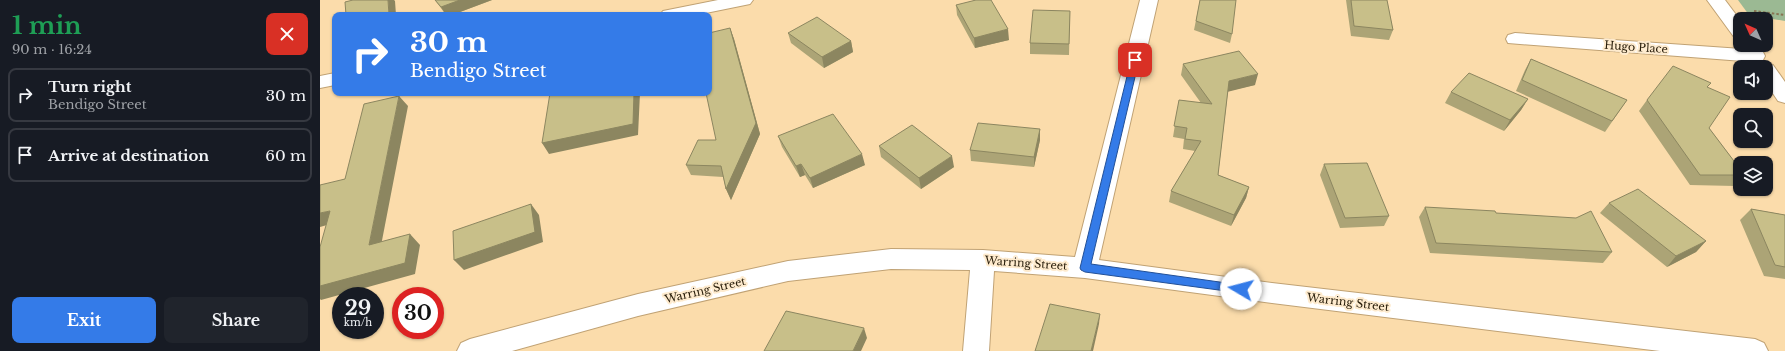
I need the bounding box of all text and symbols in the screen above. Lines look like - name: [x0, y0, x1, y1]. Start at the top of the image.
- text: 1 min: [12, 11, 82, 40]
- north arrow: [1733, 12, 1773, 52]
- map controls: [1733, 12, 1773, 196]
- button: close: [266, 13, 308, 55]
- text: 30 m: [410, 25, 487, 60]
- icon: right: [344, 28, 396, 80]
- street label: Hugo Place: [1604, 38, 1668, 56]
- text: 90 m · 16:24: [12, 41, 92, 58]
- pin: [1118, 43, 1152, 77]
- icon: arrive: [1124, 49, 1146, 71]
- text: Bendigo Street: [410, 60, 547, 82]
- button: sound: [1733, 60, 1773, 100]
- text: Turn right: [48, 77, 131, 96]
- icon: right: [14, 84, 36, 106]
- text: 30 m: [266, 86, 306, 105]
- text: Bendigo Street: [48, 96, 147, 113]
- button: search: [1733, 108, 1773, 148]
- icon: arrive: [14, 144, 36, 166]
- text: Arrive at destination: [48, 146, 209, 165]
- text: 60 m: [265, 146, 306, 165]
- button: layers: [1733, 156, 1773, 196]
- street label: Warring Street: [983, 253, 1069, 273]
- position arrow: [1220, 268, 1262, 310]
- street label: Warring Street: [662, 274, 748, 306]
- speed limit sign: 30: [392, 287, 444, 339]
- street label: Warring Street: [1305, 290, 1391, 314]
- text: 29: [345, 296, 371, 320]
- button: Exit: [12, 297, 156, 343]
- button: Share: [164, 297, 308, 343]
- text: km/h: [344, 316, 372, 329]

